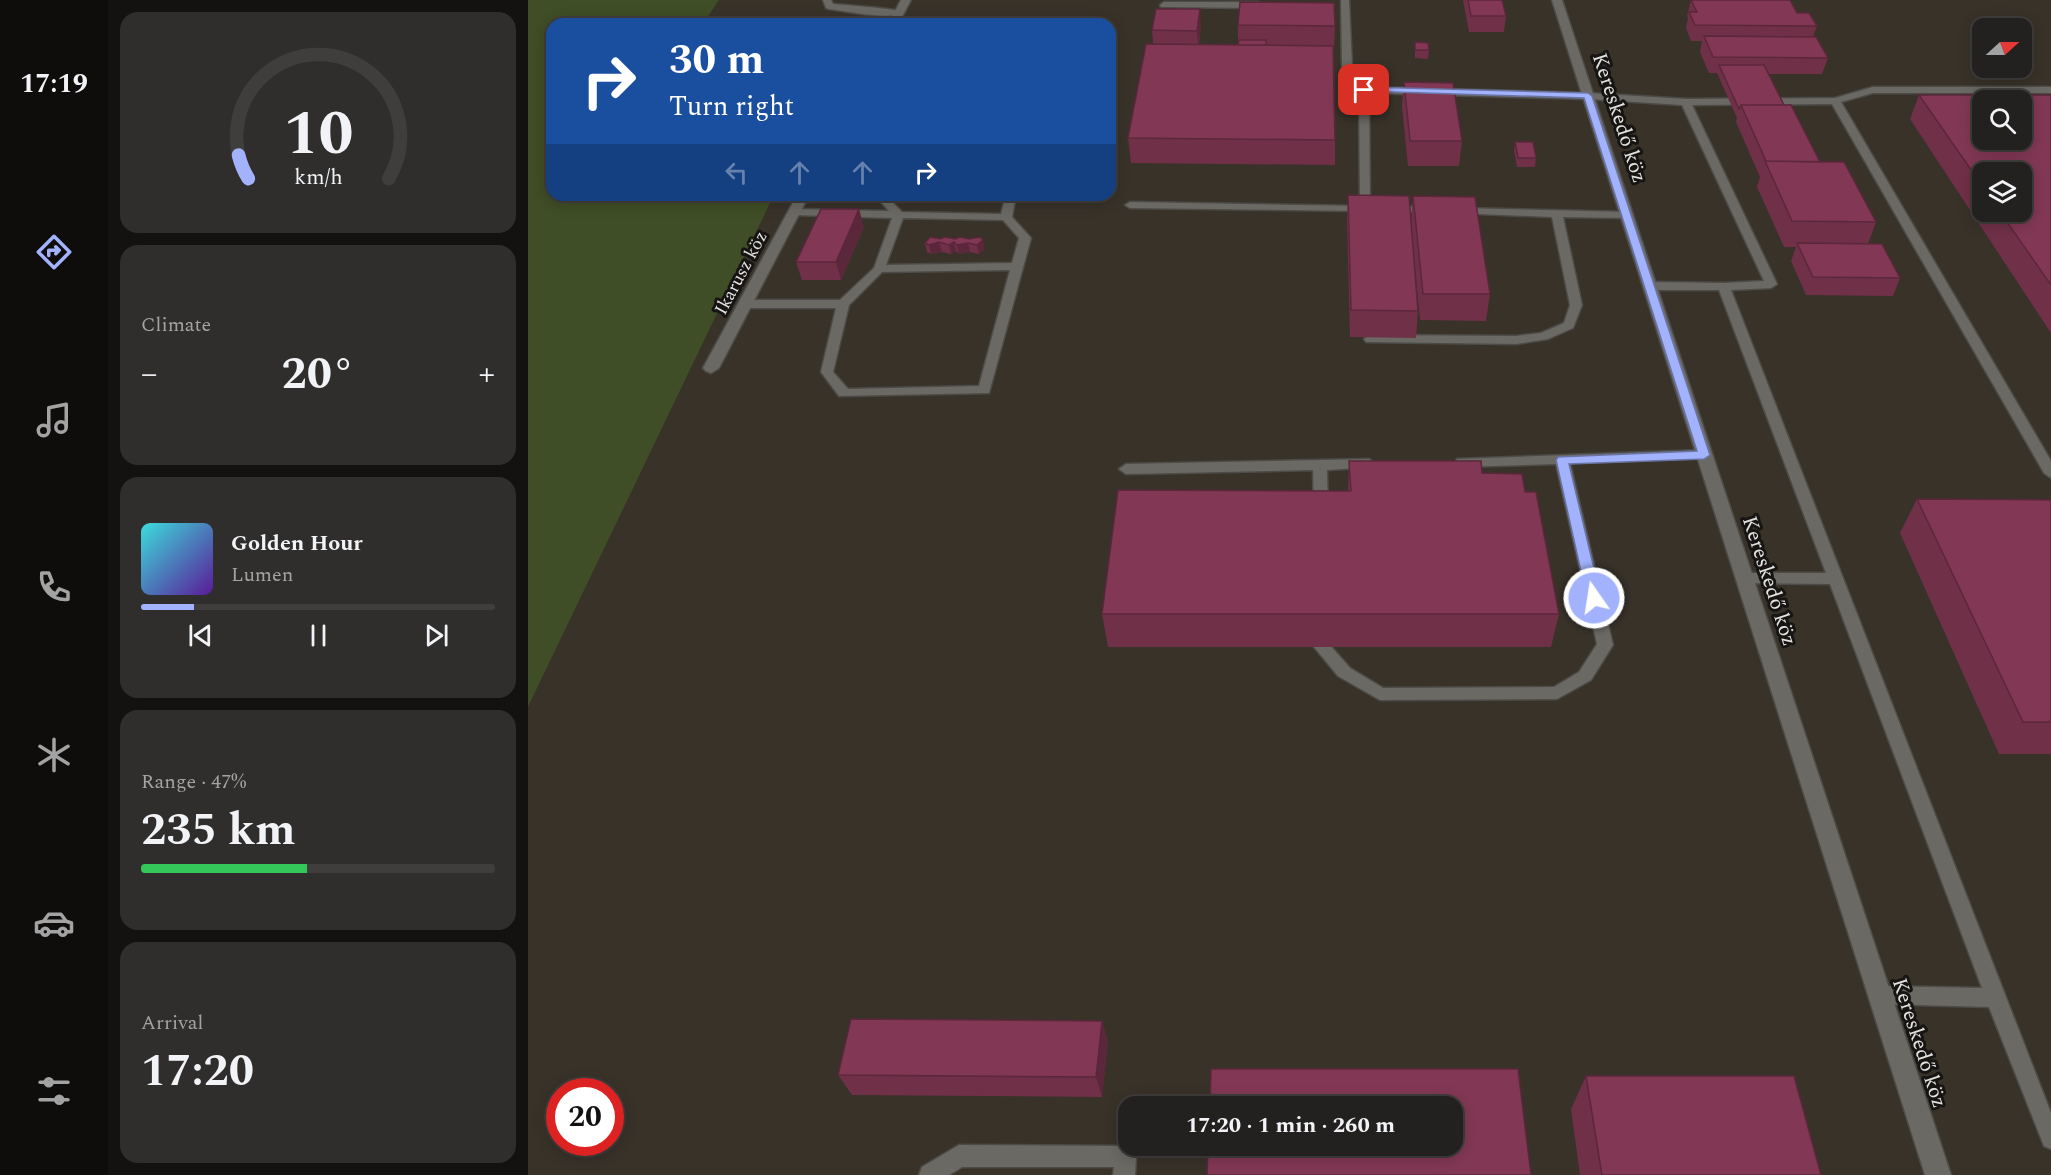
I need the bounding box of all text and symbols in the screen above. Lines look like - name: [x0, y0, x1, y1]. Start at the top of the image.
- north arrow: [1972, 18, 2032, 78]
- map controls: [1972, 18, 2032, 222]
- text: 30 m: [669, 29, 764, 92]
- icon: right: [570, 42, 648, 120]
- street label: Kereskedő köz: [1583, 49, 1655, 187]
- text: 17:19: [20, 63, 88, 105]
- pin: [1338, 64, 1389, 115]
- icon: arrive: [1347, 73, 1380, 106]
- text: Turn right: [669, 86, 794, 128]
- text: 10: [283, 87, 353, 182]
- button: search: [1972, 90, 2032, 150]
- icon: left: [720, 156, 753, 189]
- icon: ahead: [783, 156, 816, 189]
- icon: ahead: [846, 156, 879, 189]
- icon: right: [909, 156, 942, 189]
- text: km/h: [294, 162, 342, 195]
- button: layers: [1972, 162, 2032, 222]
- street label: Ikarusz köz: [708, 226, 774, 320]
- icon: directions: [33, 231, 75, 273]
- text: Climate: [141, 310, 211, 340]
- text: 20°: [282, 340, 355, 409]
- text: −: [141, 349, 158, 399]
- text: +: [479, 349, 495, 399]
- icon: music: [33, 399, 75, 441]
- street label: Kereskedő köz: [1733, 512, 1805, 650]
- text: Golden Hour: [231, 527, 363, 560]
- text: Lumen: [231, 560, 293, 590]
- icon: phone: [33, 566, 75, 608]
- position arrow: [1562, 566, 1626, 630]
- icon: previous: [184, 619, 217, 652]
- icon: pause: [302, 619, 335, 652]
- icon: next: [420, 619, 453, 652]
- icon: climate: [33, 734, 75, 776]
- text: Range · 47%: [141, 767, 246, 797]
- text: 235 km: [141, 796, 296, 865]
- icon: car: [33, 902, 75, 944]
- street label: Kereskedő köz: [1883, 974, 1955, 1112]
- text: Arrival: [141, 1008, 203, 1038]
- text: 17:20: [141, 1037, 254, 1106]
- icon: filters: [33, 1070, 75, 1112]
- speed limit sign: 20: [546, 1078, 624, 1156]
- text: 17:20 · 1 min · 260 m: [1186, 1109, 1395, 1142]

